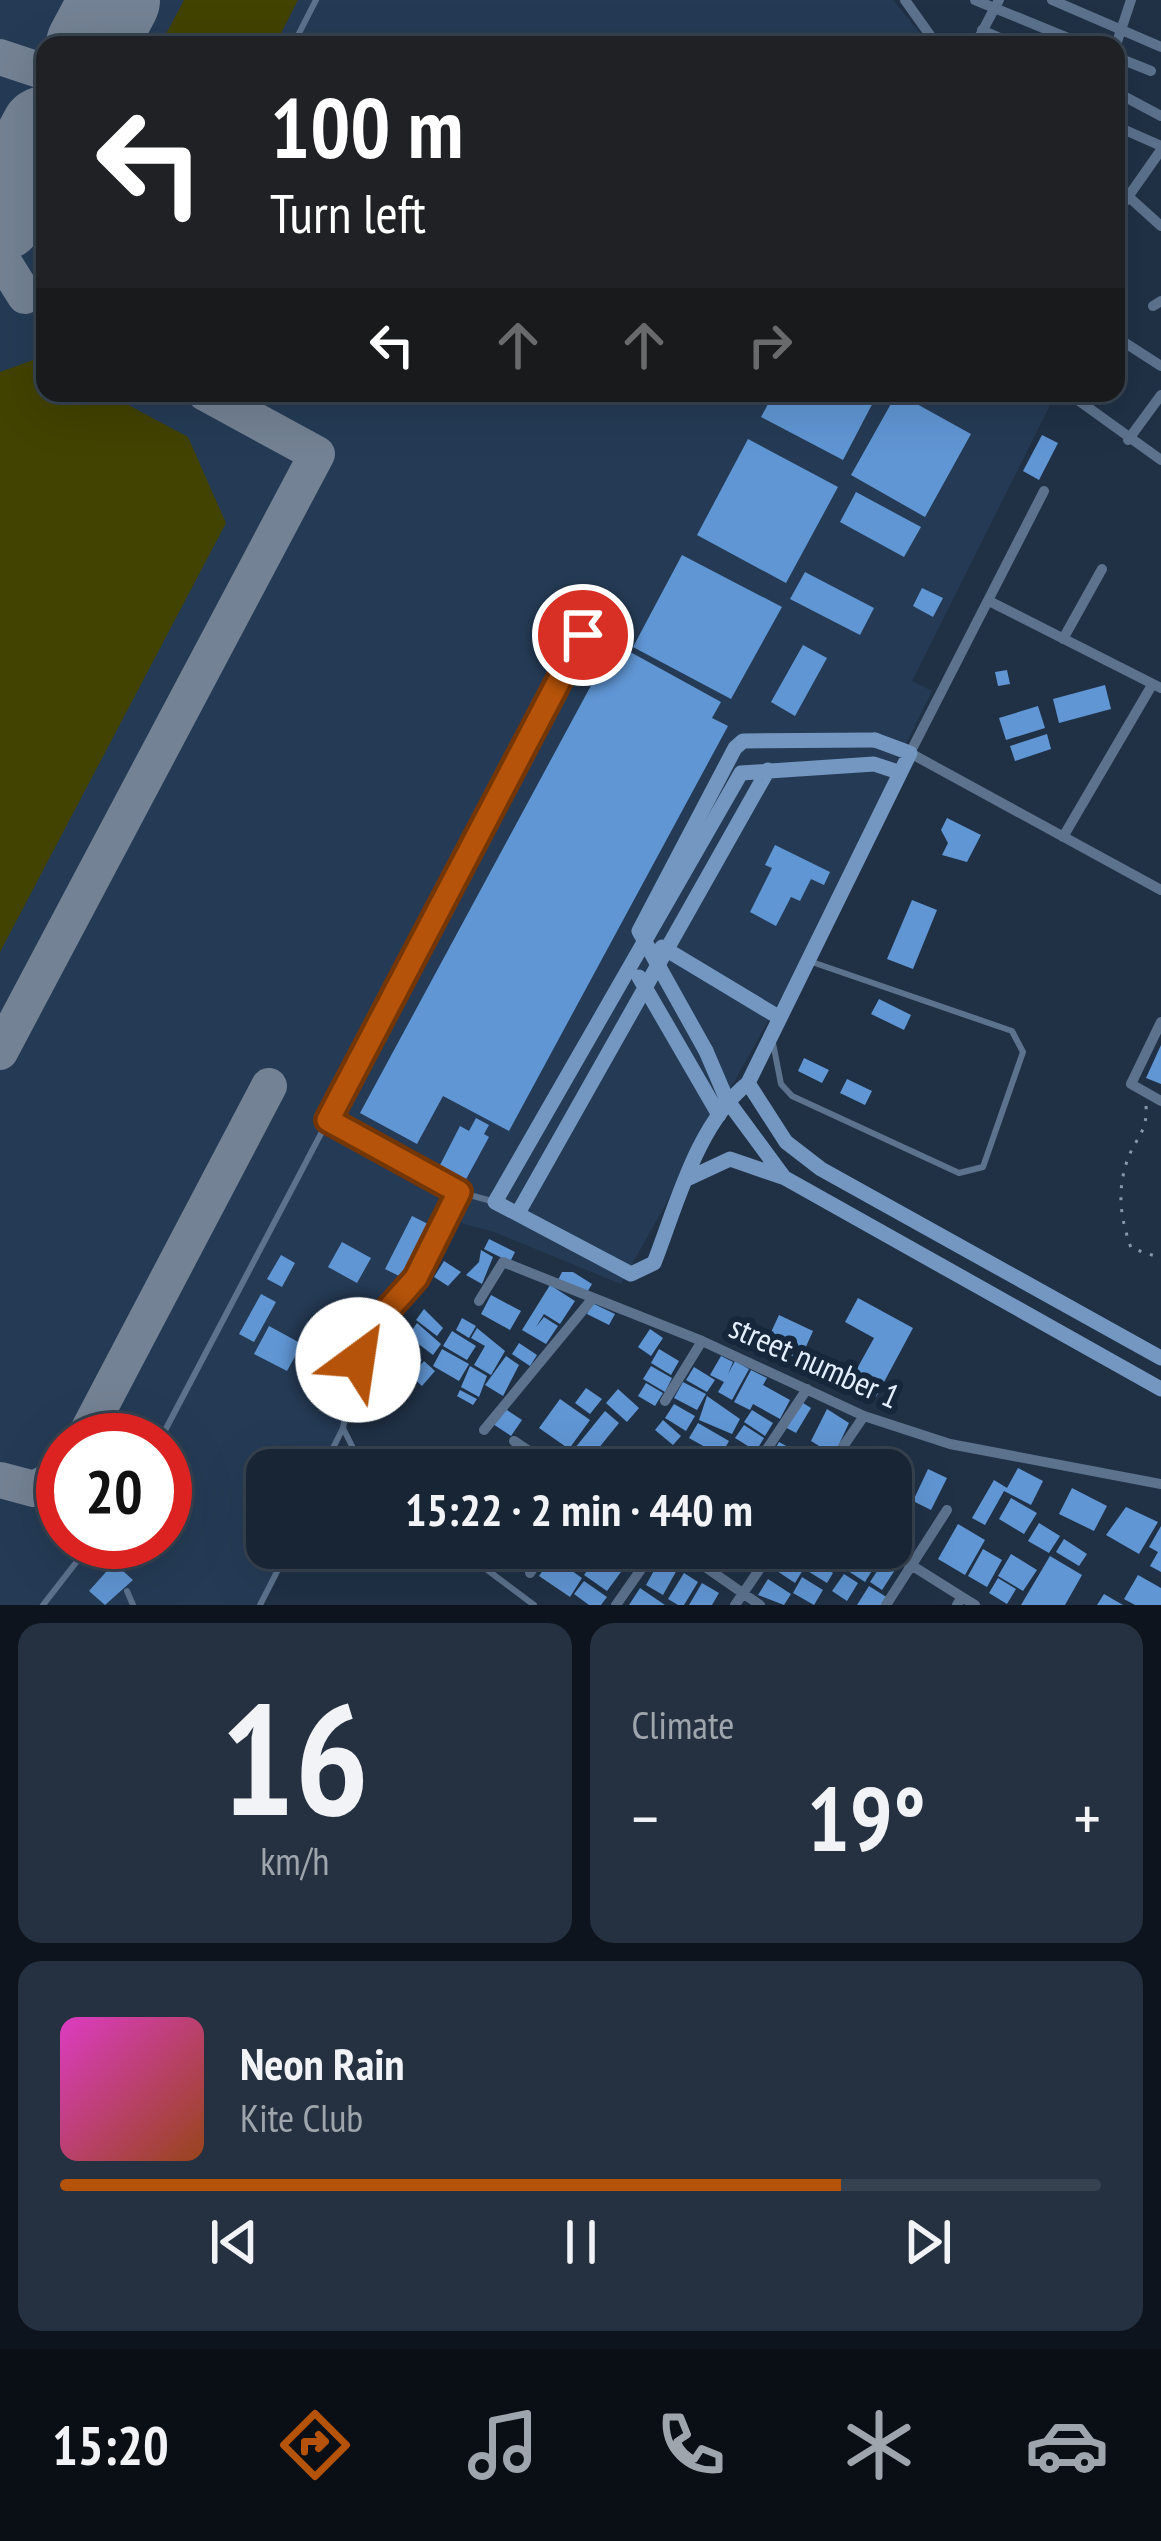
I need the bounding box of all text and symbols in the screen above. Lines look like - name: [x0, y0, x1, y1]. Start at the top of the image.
- text: 100 m: [270, 72, 463, 181]
- icon: left: [72, 84, 228, 240]
- text: Turn left: [270, 178, 426, 248]
- icon: left: [359, 312, 425, 378]
- icon: ahead: [485, 312, 551, 378]
- icon: ahead: [611, 312, 677, 378]
- icon: right: [737, 312, 803, 378]
- pin: [532, 584, 634, 686]
- icon: arrive: [550, 602, 616, 668]
- position arrow: [295, 1297, 421, 1423]
- street label: street number 1: [723, 1304, 907, 1418]
- speed limit sign: 20: [36, 1413, 192, 1569]
- text: 15:22 · 2 min · 440 m: [405, 1480, 753, 1538]
- text: 16: [220, 1656, 369, 1858]
- text: Climate: [632, 1699, 734, 1750]
- text: 19°: [807, 1759, 926, 1876]
- text: −: [632, 1775, 659, 1860]
- text: +: [1074, 1775, 1101, 1860]
- text: km/h: [260, 1835, 329, 1886]
- text: Neon Rain: [240, 2034, 405, 2092]
- text: Kite Club: [240, 2092, 363, 2143]
- icon: previous: [201, 2209, 267, 2275]
- icon: pause: [548, 2209, 614, 2275]
- icon: next: [895, 2209, 961, 2275]
- icon: directions: [273, 2403, 357, 2487]
- icon: music: [461, 2403, 545, 2487]
- icon: phone: [649, 2403, 733, 2487]
- icon: climate: [837, 2403, 921, 2487]
- icon: car: [1025, 2403, 1109, 2487]
- text: 15:20: [52, 2410, 169, 2480]

